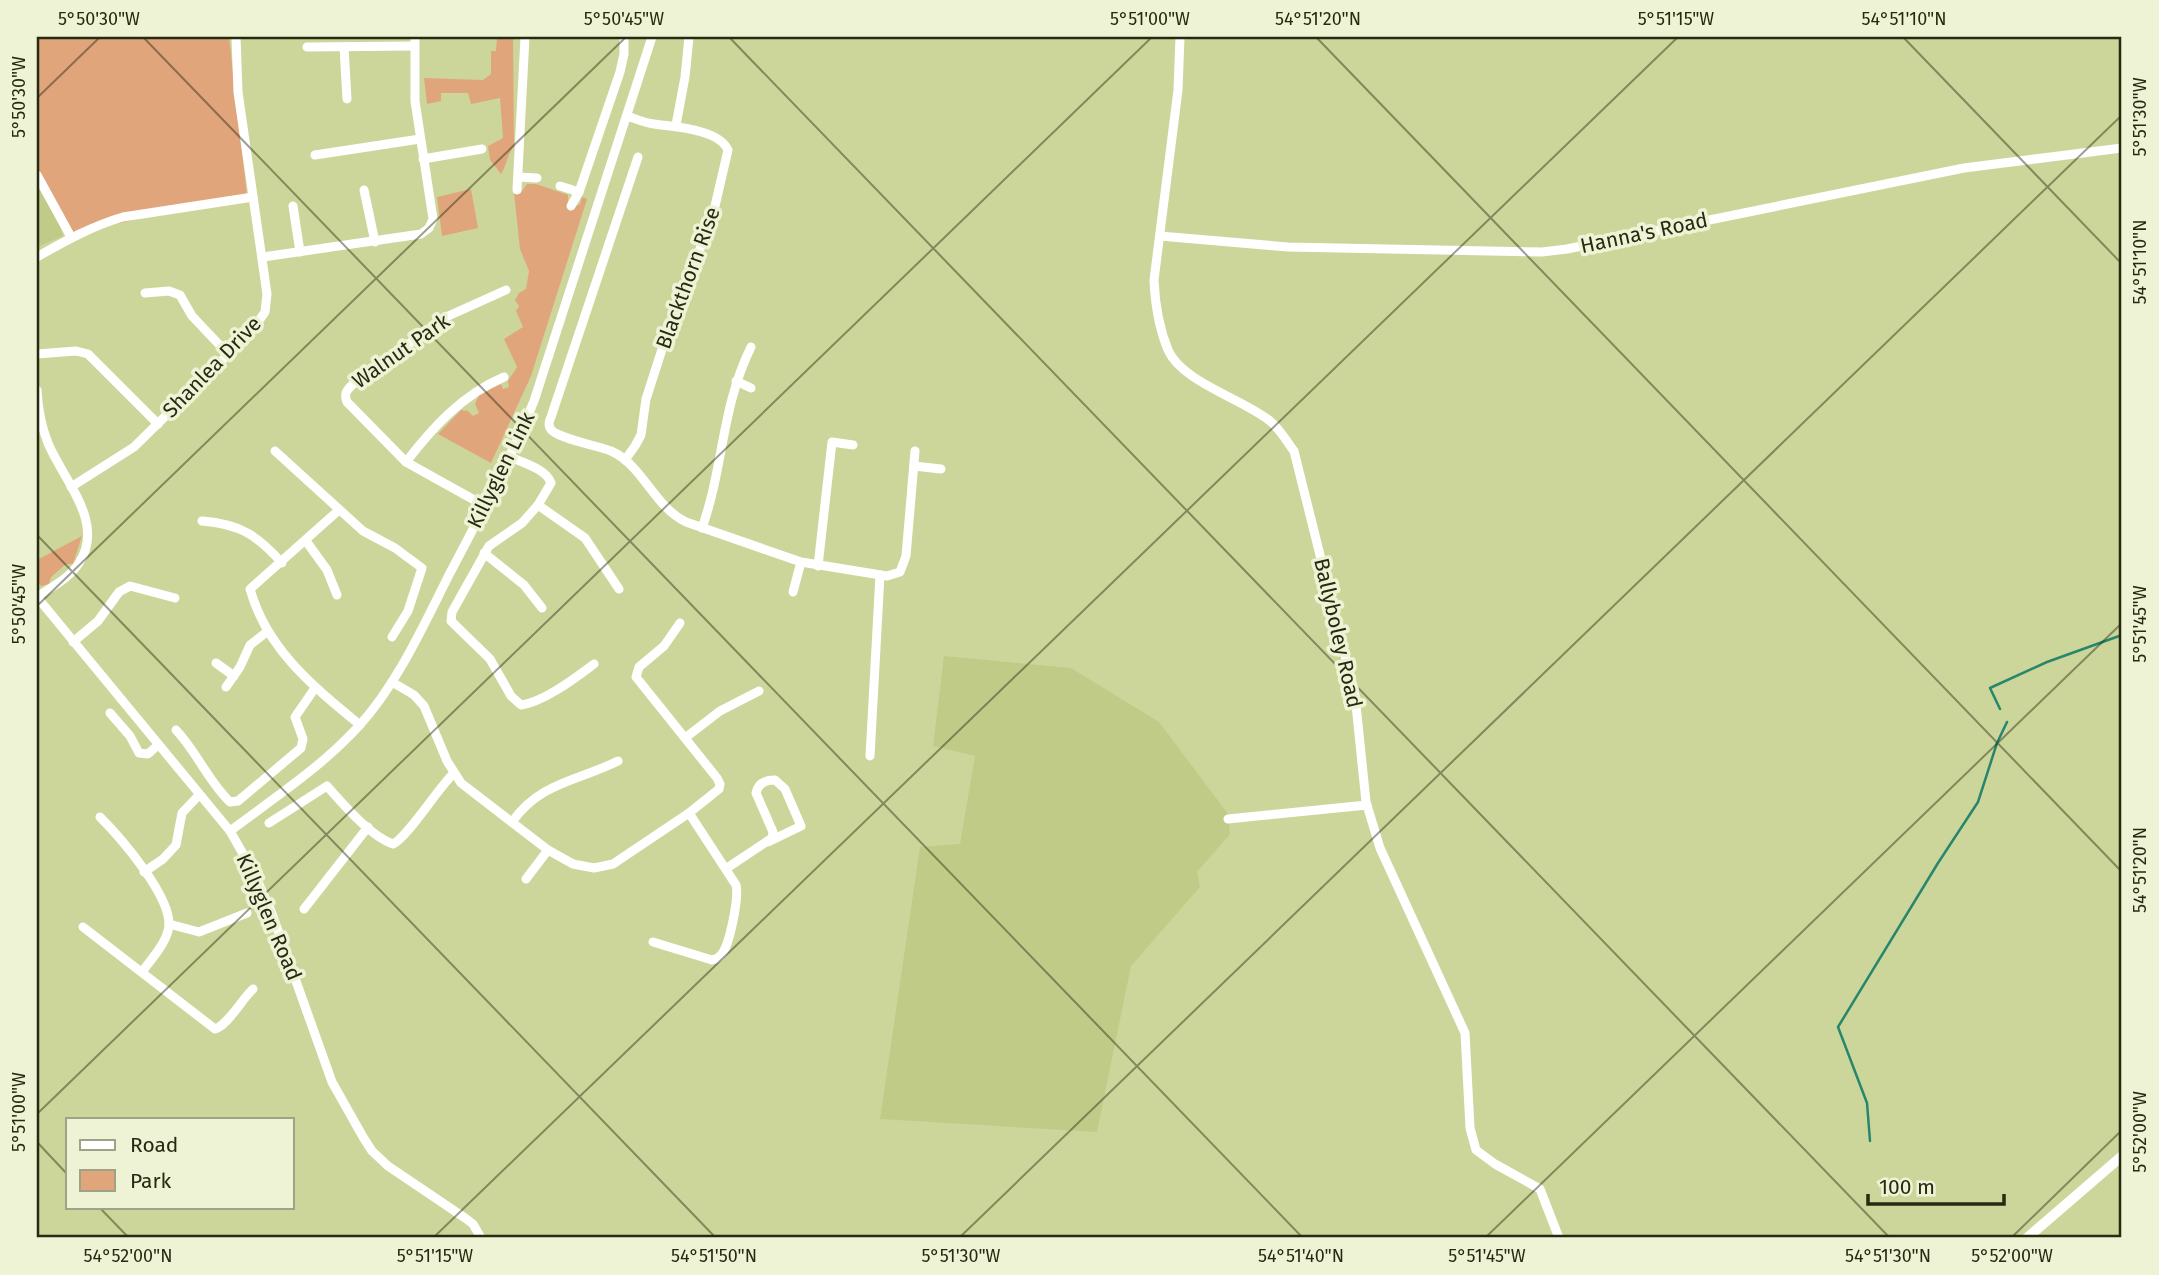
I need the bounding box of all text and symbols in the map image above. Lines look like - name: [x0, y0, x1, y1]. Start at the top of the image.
- text: 5°50'30"W: [58, 8, 140, 30]
- text: 5°50'45"W: [584, 8, 664, 30]
- text: 5°51'00"W: [1110, 8, 1190, 30]
- text: 54°51'20"N: [1275, 8, 1361, 30]
- text: 5°51'15"W: [1638, 8, 1714, 30]
- text: 54°51'10"N: [1862, 8, 1946, 30]
- text: 5°50'30"W: [8, 56, 30, 138]
- text: 5°51'30"W: [2129, 77, 2151, 156]
- street label: Blackthorn Rise: [650, 204, 726, 352]
- street label: Hanna's Road: [1578, 207, 1710, 259]
- text: 54°51'10"N: [2129, 220, 2151, 304]
- street label: Walnut Park: [347, 308, 455, 394]
- street label: Shanlea Drive: [157, 311, 267, 423]
- street label: Killyglen Link: [462, 407, 540, 533]
- street label: Ballyboley Road: [1308, 556, 1368, 710]
- text: 5°50'45"W: [8, 564, 30, 644]
- text: 5°51'45"W: [2129, 585, 2151, 663]
- text: 54°51'20"N: [2129, 827, 2151, 913]
- street label: Killyglen Road: [231, 850, 307, 984]
- text: 5°51'00"W: [8, 1072, 30, 1152]
- text: 5°52'00"W: [2129, 1091, 2151, 1173]
- legend: [66, 1118, 294, 1208]
- text: Road: [130, 1132, 178, 1158]
- scale bar: [1868, 1163, 2005, 1207]
- text: Park: [130, 1168, 172, 1194]
- text: 100 m: [1879, 1174, 1935, 1200]
- text: 54°52'00"N: [84, 1245, 172, 1267]
- text: 5°51'15"W: [397, 1245, 473, 1267]
- text: 54°51'50"N: [671, 1245, 757, 1267]
- text: 5°51'30"W: [922, 1245, 1001, 1267]
- text: 54°51'40"N: [1258, 1245, 1344, 1267]
- text: 5°51'45"W: [1448, 1245, 1526, 1267]
- text: 54°51'30"N: [1845, 1245, 1931, 1267]
- text: 5°52'00"W: [1971, 1245, 2053, 1267]

